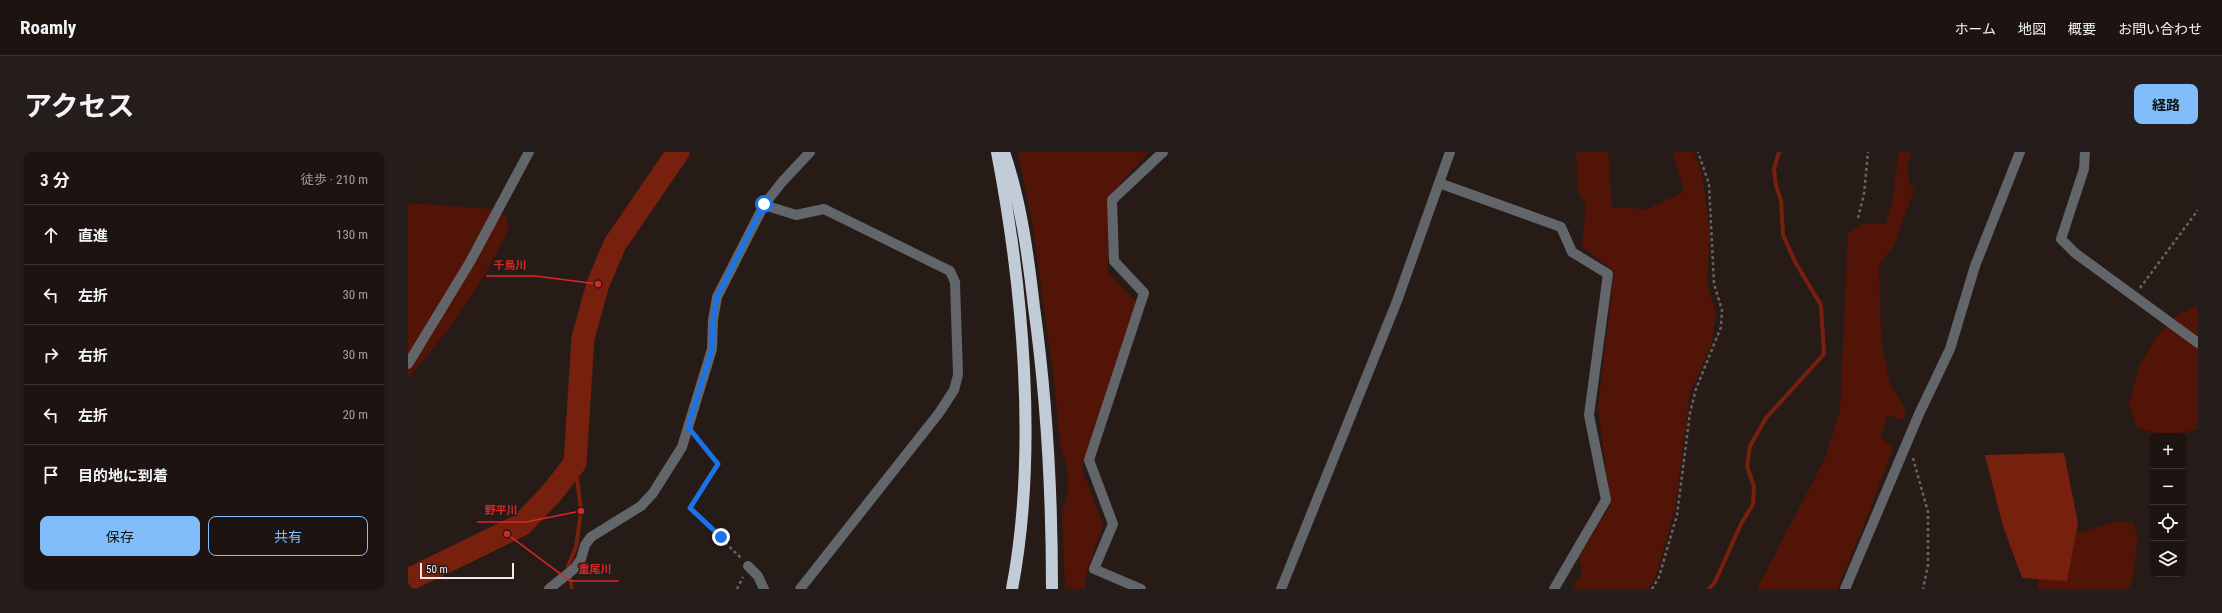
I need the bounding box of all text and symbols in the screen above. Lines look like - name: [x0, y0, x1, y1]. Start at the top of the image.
- text: Roamly: [20, 16, 76, 39]
- text: ホーム: [1954, 21, 1996, 37]
- text: 地図: [2018, 21, 2046, 37]
- text: 概要: [2068, 21, 2096, 37]
- text: お問い合わせ: [2118, 21, 2202, 37]
- button: 経路: [2134, 84, 2198, 124]
- text: アクセス: [24, 90, 135, 123]
- text: 3 分: [40, 170, 70, 190]
- text: 徒歩 · 210 m: [301, 172, 368, 187]
- route start: [755, 195, 773, 213]
- icon: ahead: [40, 224, 62, 246]
- text: 直進: [78, 227, 108, 245]
- text: 130 m: [336, 227, 368, 242]
- callout: 千鳥川: [486, 253, 535, 276]
- text: 千鳥川: [494, 259, 527, 272]
- icon: left: [40, 284, 62, 306]
- text: 左折: [78, 287, 108, 305]
- text: 30 m: [342, 287, 368, 302]
- icon: right: [40, 344, 62, 366]
- text: 右折: [78, 347, 108, 365]
- text: 30 m: [342, 347, 368, 362]
- icon: left: [40, 404, 62, 426]
- text: 左折: [78, 407, 108, 425]
- text: 20 m: [342, 407, 368, 422]
- map controls: [2150, 433, 2186, 577]
- button: +: [2150, 433, 2186, 469]
- icon: arrive: [40, 464, 62, 486]
- text: 目的地に到着: [78, 467, 168, 485]
- button: −: [2150, 469, 2186, 505]
- callout: 野平川: [477, 499, 526, 522]
- text: 野平川: [485, 504, 518, 517]
- button: locate: [2150, 505, 2186, 541]
- button: 保存: [40, 516, 200, 556]
- button: 共有: [208, 516, 368, 556]
- route end: [712, 528, 730, 546]
- button: layers: [2150, 541, 2186, 577]
- callout: 重尾川: [570, 558, 619, 581]
- scale bar: [420, 561, 514, 580]
- text: 50 m: [426, 563, 448, 576]
- text: 重尾川: [579, 563, 612, 576]

